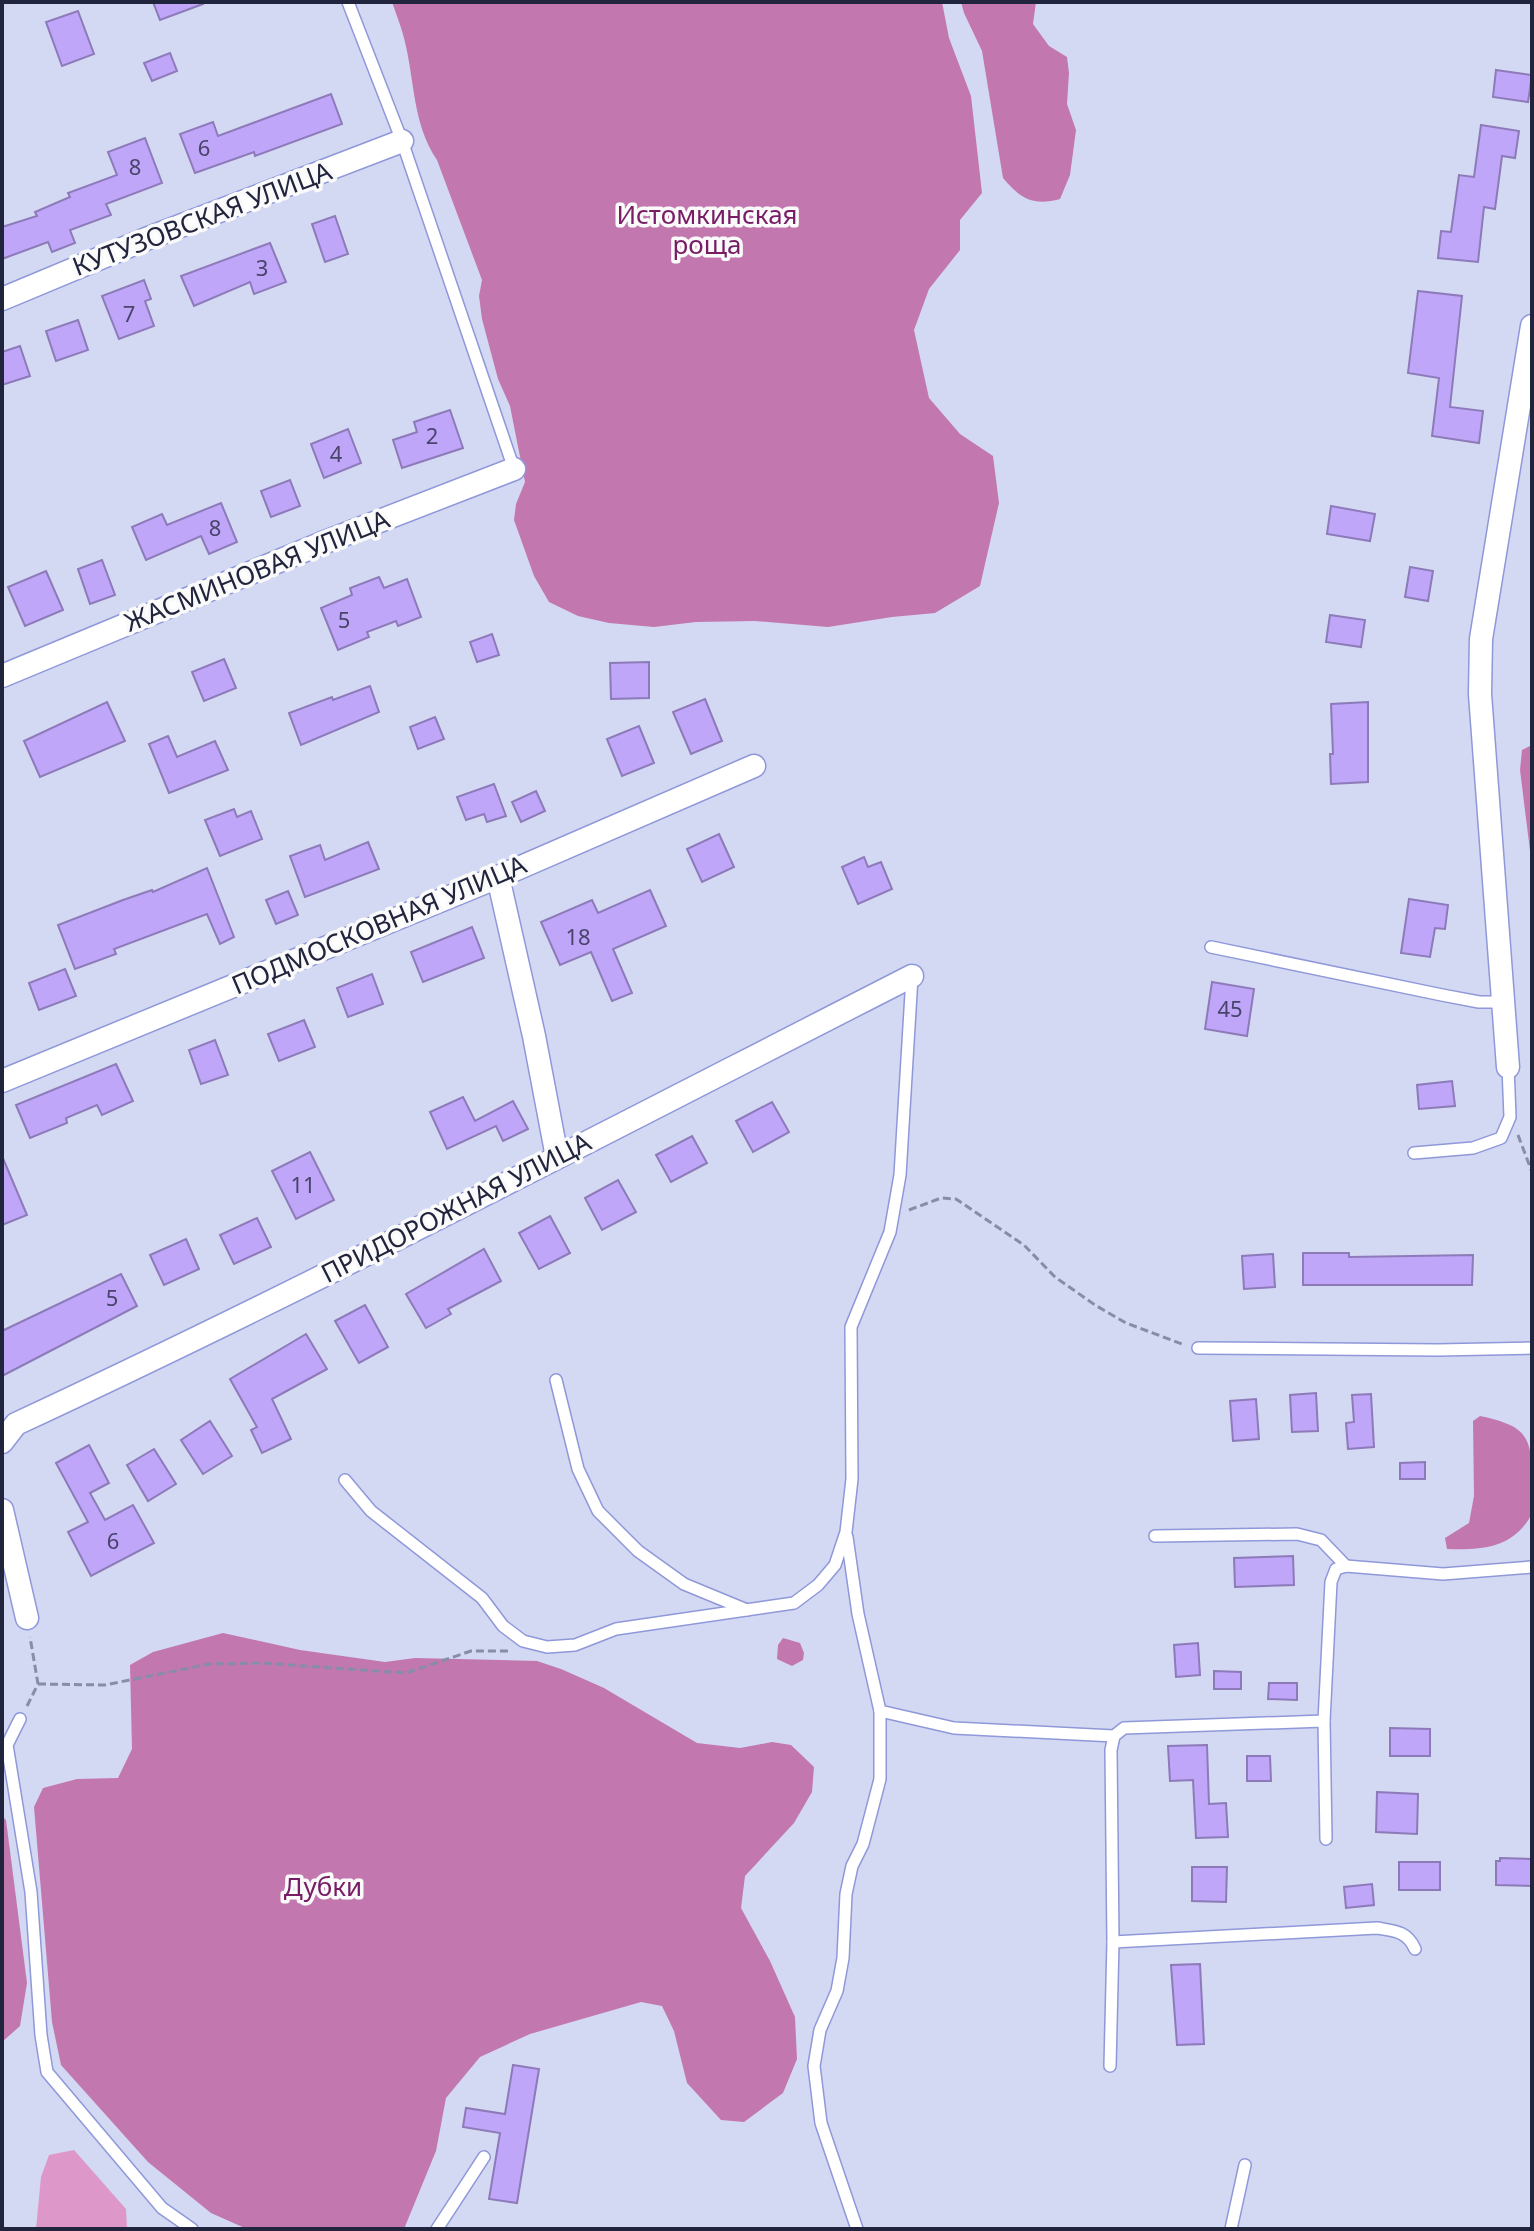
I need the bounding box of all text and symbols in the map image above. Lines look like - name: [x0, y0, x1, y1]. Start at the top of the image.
- house number: 6: [198, 132, 210, 162]
- house number: 8: [129, 151, 141, 181]
- street label: КУТУЗОВСКАЯ УЛИЦА: [67, 152, 337, 284]
- park label: Истомкинская роща: [616, 196, 798, 262]
- house number: 3: [256, 252, 268, 282]
- house number: 7: [123, 298, 135, 328]
- house number: 2: [426, 420, 438, 450]
- house number: 4: [330, 438, 343, 468]
- street label: ЖАСМИНОВАЯ УЛИЦА: [119, 500, 395, 640]
- house number: 8: [209, 512, 221, 542]
- house number: 5: [338, 604, 350, 634]
- street label: ПОДМОСКОВНАЯ УЛИЦА: [226, 846, 532, 1002]
- house number: 18: [565, 921, 591, 951]
- house number: 45: [1217, 993, 1243, 1023]
- street label: ПРИДОРОЖНАЯ УЛИЦА: [314, 1123, 597, 1291]
- house number: 11: [290, 1169, 316, 1199]
- house number: 5: [106, 1282, 118, 1312]
- house number: 6: [107, 1525, 119, 1555]
- park label: Дубки: [284, 1868, 362, 1904]

